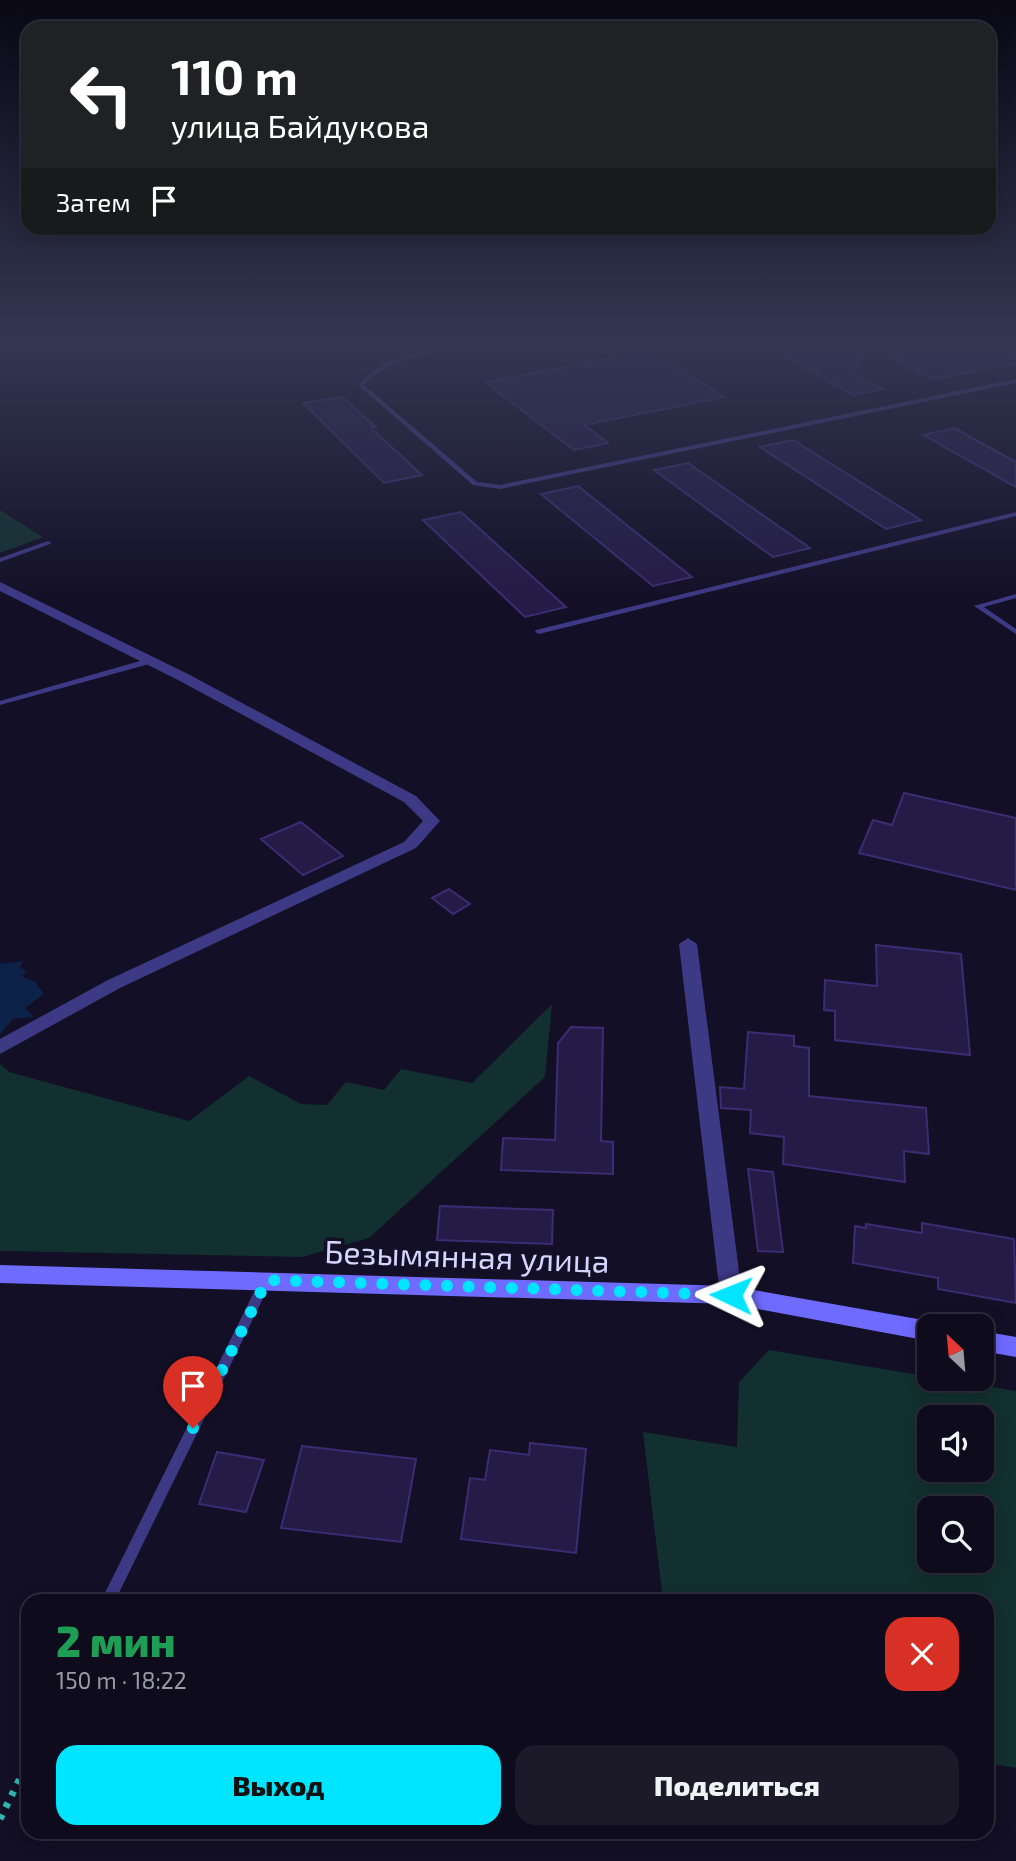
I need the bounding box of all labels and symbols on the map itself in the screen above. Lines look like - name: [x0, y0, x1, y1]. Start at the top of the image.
- street label: Безымянная улица: [324, 1231, 610, 1280]
- position arrow: [694, 1258, 768, 1332]
- north arrow: [917, 1314, 994, 1391]
- pin: [163, 1356, 223, 1428]

